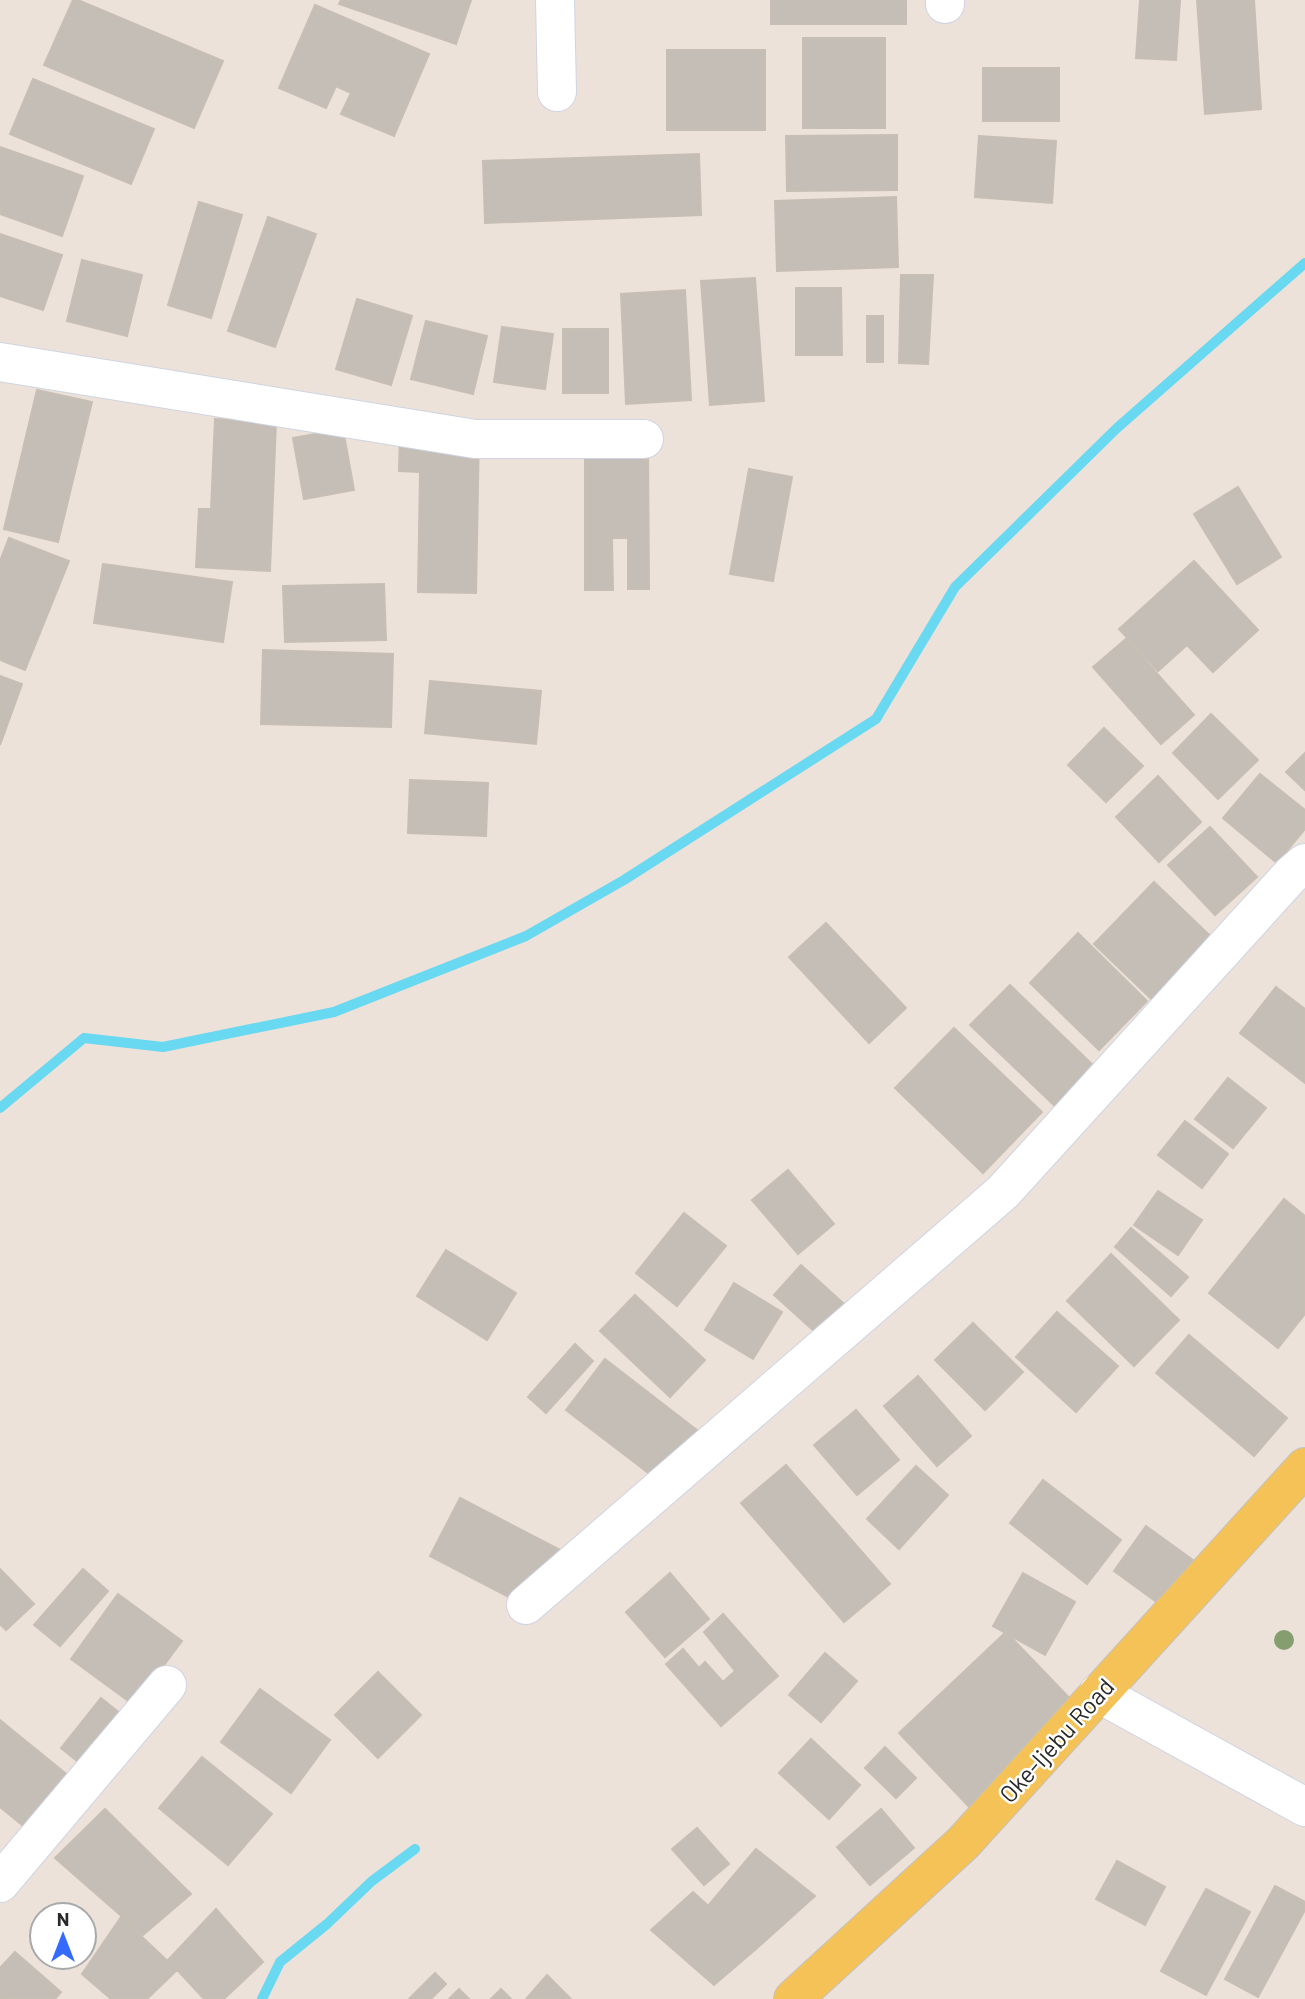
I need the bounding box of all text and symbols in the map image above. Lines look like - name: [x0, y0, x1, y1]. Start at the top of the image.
- street label: Oke-Ijebu Road: [993, 1672, 1119, 1808]
- north arrow: [28, 1901, 98, 1971]
- text: N: [57, 1907, 69, 1930]

